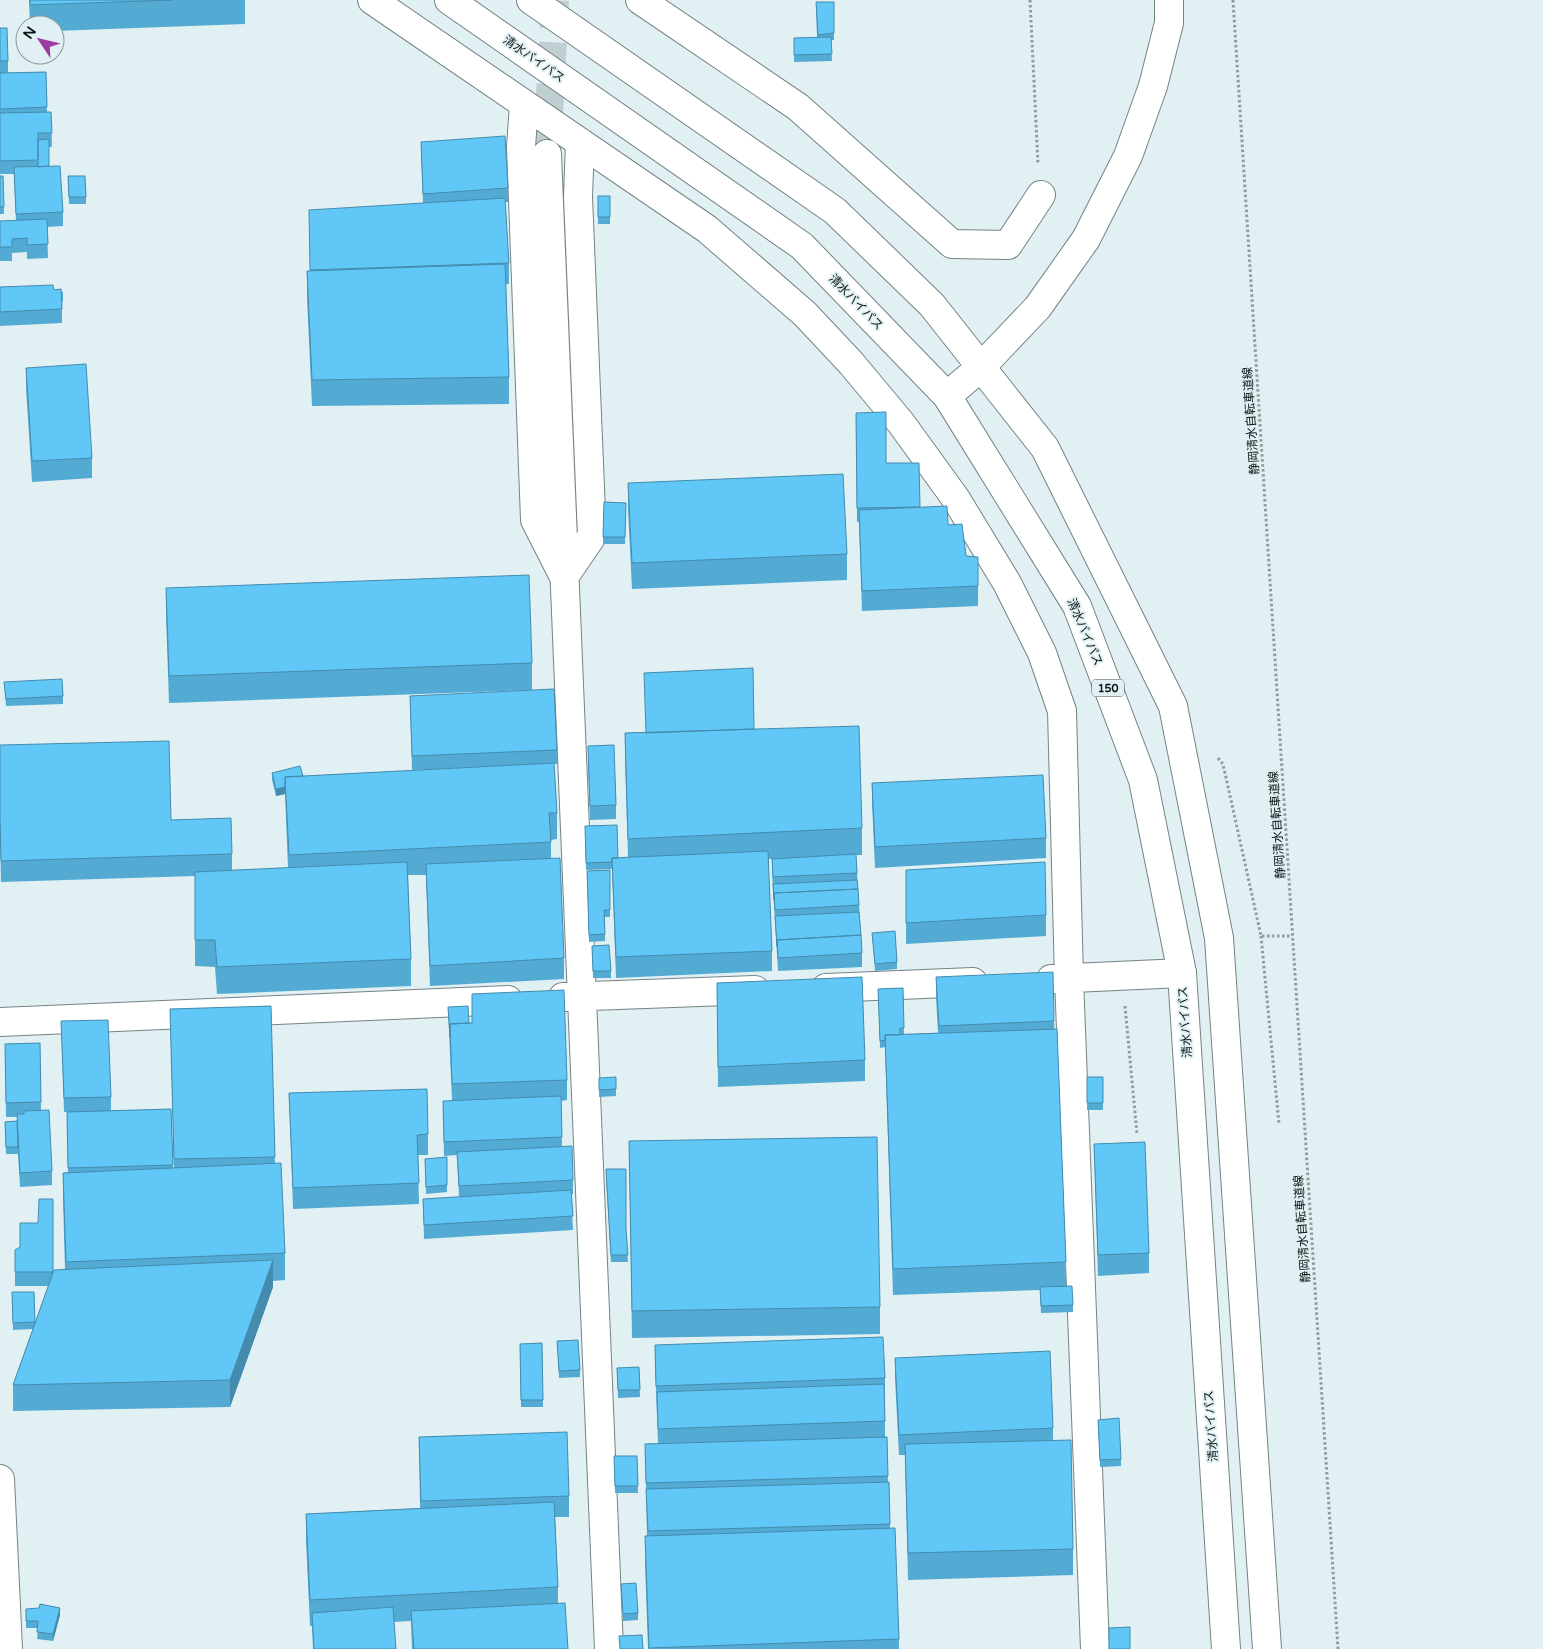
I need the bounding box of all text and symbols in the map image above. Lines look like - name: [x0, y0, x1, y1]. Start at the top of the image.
- north arrow: [15, 15, 65, 65]
- text: N: [20, 23, 40, 42]
- street label: 清水バイパス: [501, 33, 567, 85]
- street label: 清水バイパス: [826, 271, 886, 333]
- street label: 静岡清水自転車道線: [1240, 367, 1262, 475]
- street label: 清水バイパス: [1065, 596, 1105, 668]
- road number: 150: [1092, 680, 1124, 696]
- street label: 静岡清水自転車道線: [1266, 771, 1288, 879]
- street label: 清水バイパス: [1176, 986, 1194, 1058]
- street label: 静岡清水自転車道線: [1291, 1175, 1313, 1283]
- street label: 清水バイパス: [1202, 1390, 1220, 1462]

